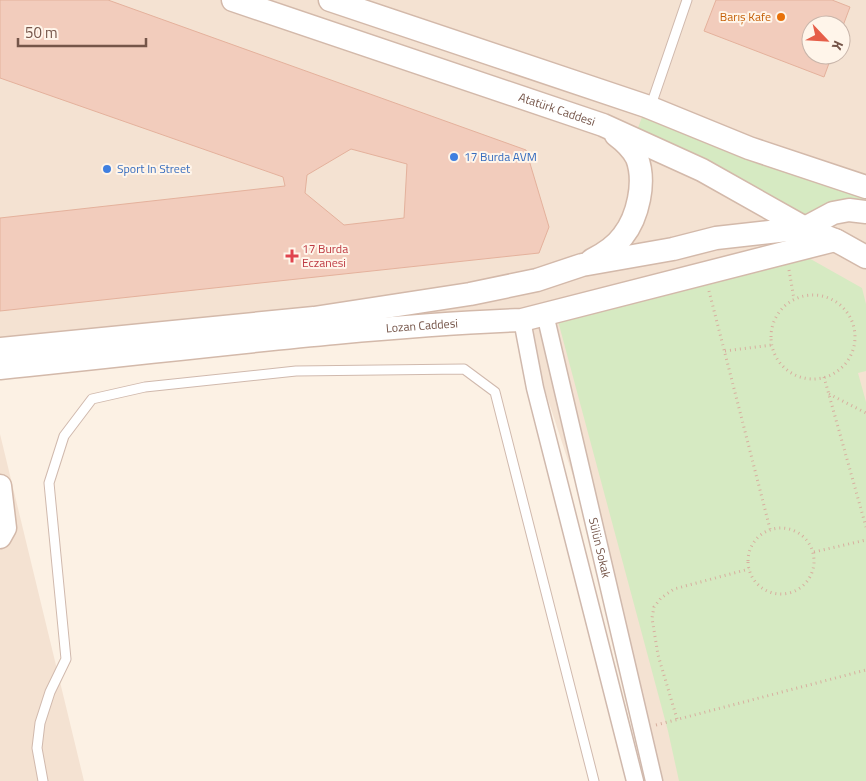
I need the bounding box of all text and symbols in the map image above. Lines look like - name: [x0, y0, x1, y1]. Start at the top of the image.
- place label: Barış Kafe: [720, 7, 771, 26]
- marker: Barış Kafe: [775, 11, 787, 23]
- scale bar: [18, 15, 145, 47]
- north arrow: [801, 15, 851, 65]
- text: 50 m: [25, 21, 58, 44]
- text: K: [827, 38, 850, 55]
- street label: Atatürk Caddesi: [516, 87, 598, 131]
- place label: 17 Burda AVM: [464, 147, 537, 166]
- marker: 17 Burda AVM: [448, 151, 460, 163]
- place label: Sport In Street: [117, 159, 191, 178]
- marker: Sport In Street: [101, 163, 113, 175]
- place label: 17 Burda Eczanesi: [302, 239, 348, 272]
- marker: 17 Burda Eczanesi: [286, 250, 298, 262]
- street label: Lozan Caddesi: [385, 313, 458, 337]
- street label: Sülün Sokak: [584, 516, 616, 580]

